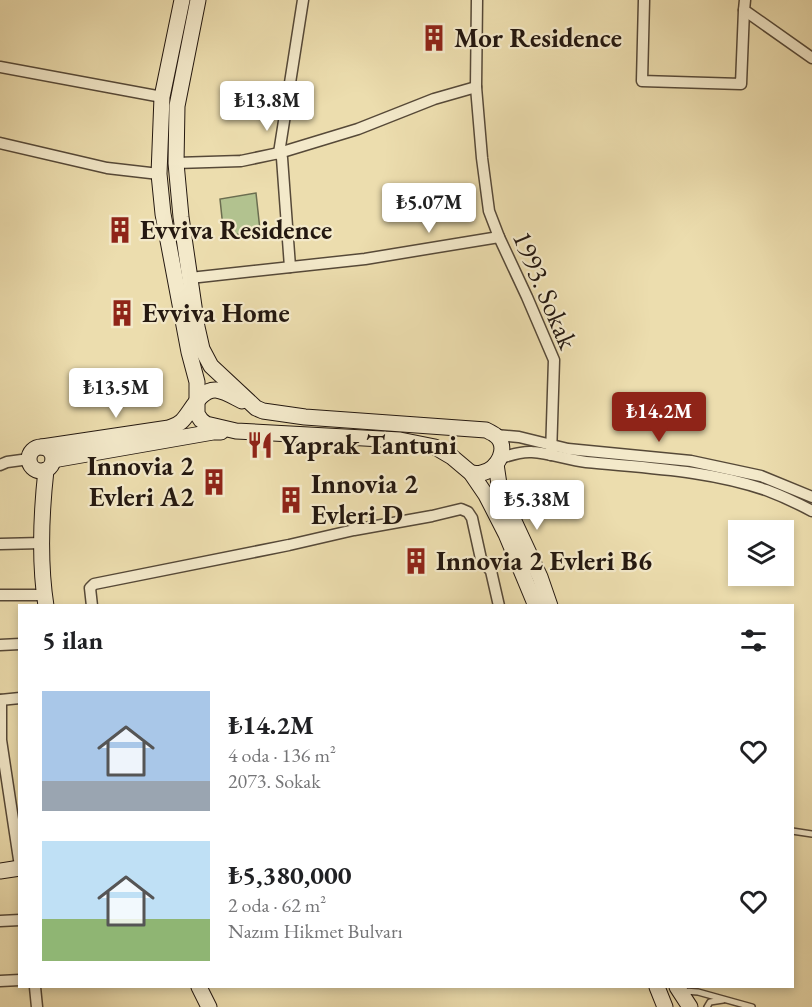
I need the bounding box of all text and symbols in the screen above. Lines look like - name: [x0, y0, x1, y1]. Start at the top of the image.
- place label: Mor Residence: [454, 20, 622, 55]
- building icon: Mor Residence: [419, 23, 449, 53]
- pin: ₺13.8M: [218, 81, 316, 132]
- text: ₺13.8M: [234, 87, 300, 113]
- pin: ₺5.07M: [380, 183, 478, 234]
- text: ₺5.07M: [396, 189, 462, 215]
- place label: Evviva Residence: [140, 212, 332, 247]
- building icon: Evviva Residence: [105, 215, 135, 245]
- street label: 1993. Sokak: [505, 225, 586, 355]
- place label: Evviva Home: [142, 295, 290, 330]
- building icon: Evviva Home: [107, 298, 137, 328]
- pin: ₺13.5M: [67, 368, 165, 419]
- text: ₺13.5M: [83, 374, 149, 400]
- pin: ₺14.2M: [610, 392, 708, 443]
- text: ₺14.2M: [626, 398, 692, 424]
- place label: Yaprak Tantuni: [280, 427, 457, 462]
- restaurant icon: Yaprak Tantuni: [245, 430, 275, 460]
- place label: Innovia 2 Evleri A2: [87, 448, 194, 514]
- place label: Innovia 2 Evleri D: [311, 466, 418, 532]
- building icon: Innovia 2 Evleri A2: [199, 467, 229, 497]
- pin: ₺5.38M: [488, 480, 586, 531]
- building icon: Innovia 2 Evleri D: [276, 485, 306, 515]
- text: ₺5.38M: [504, 486, 570, 512]
- map controls: [728, 520, 794, 586]
- button: layers: [728, 520, 794, 586]
- place label: Innovia 2 Evleri B6: [436, 543, 652, 578]
- building icon: Innovia 2 Evleri B6: [401, 546, 431, 576]
- text: 5 ilan: [42, 623, 103, 657]
- icon: filters: [737, 624, 770, 657]
- text: ₺14.2M: [228, 708, 314, 742]
- icon: home: [90, 715, 162, 787]
- icon: heart: [737, 735, 770, 768]
- text: 4 oda · 136 m²: [228, 742, 336, 768]
- text: 2073. Sokak: [228, 768, 321, 794]
- text: ₺5,380,000: [228, 858, 351, 892]
- icon: home: [90, 865, 162, 937]
- icon: heart: [737, 885, 770, 918]
- text: 2 oda · 62 m²: [228, 892, 326, 918]
- text: Nazım Hikmet Bulvarı: [228, 918, 403, 944]

